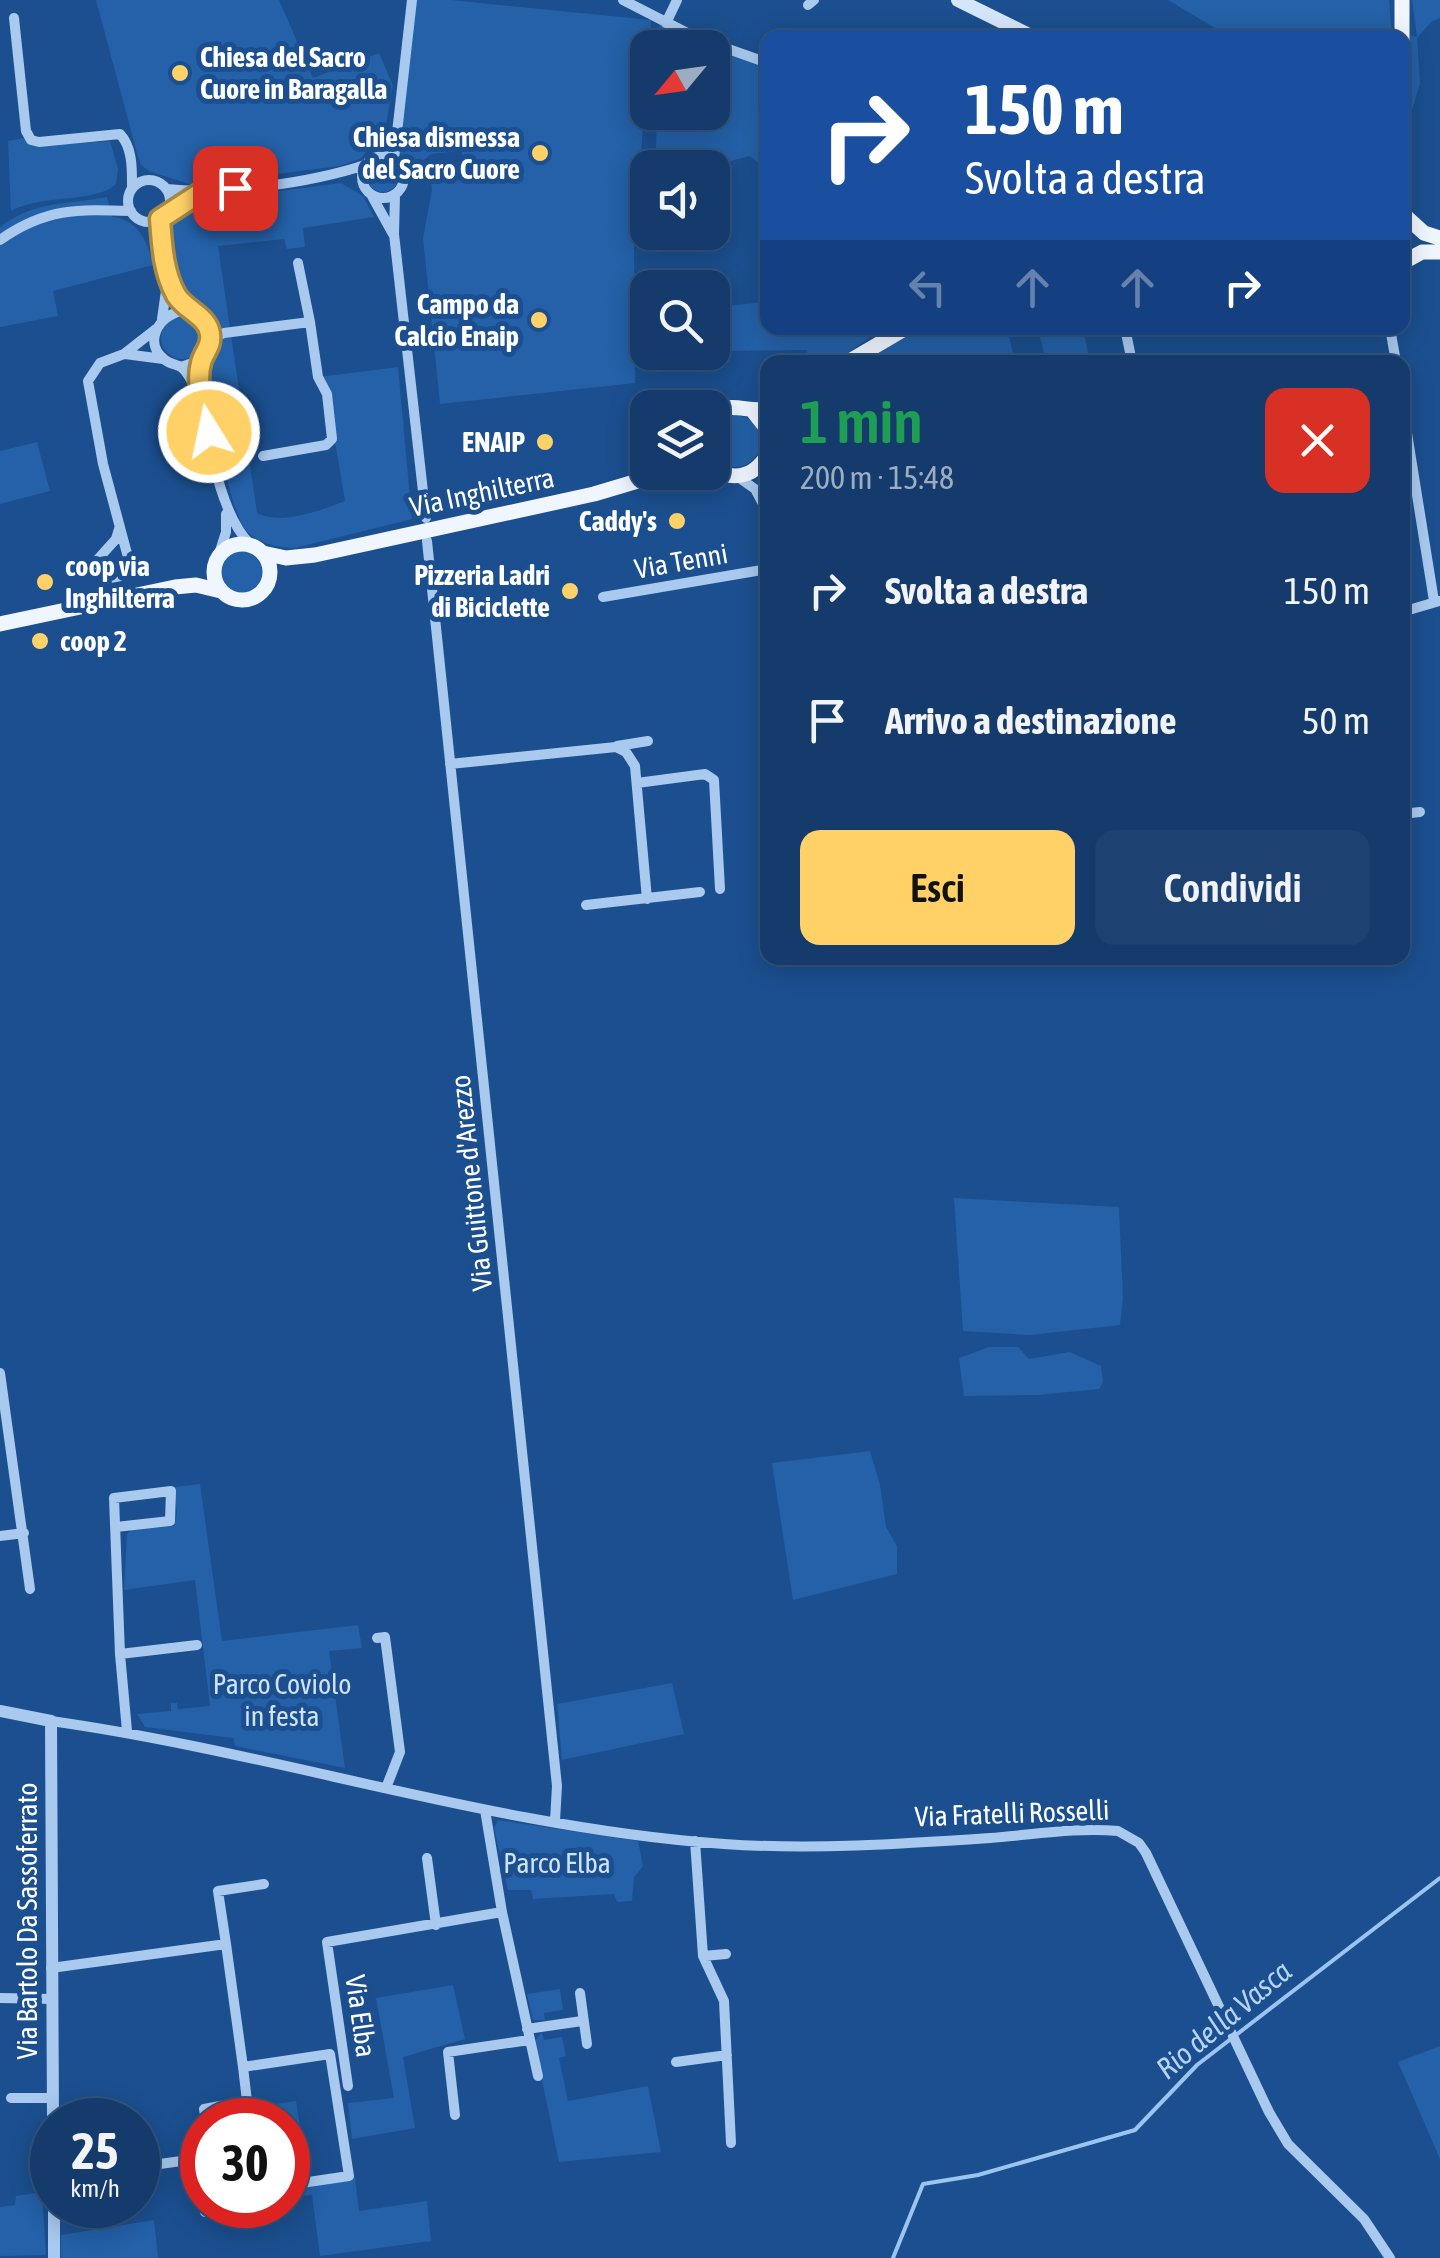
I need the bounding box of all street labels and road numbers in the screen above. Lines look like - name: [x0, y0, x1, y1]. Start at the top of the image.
- street label: Via Inghilterra: [407, 461, 557, 523]
- street label: Via Tenni: [632, 537, 730, 585]
- street label: Via Guittone d'Arezzo: [444, 1074, 498, 1292]
- street label: Via Bartolo Da Sassoferrato: [11, 1783, 43, 2059]
- street label: Via Fratelli Rosselli: [914, 1794, 1110, 1832]
- street label: Via Elba: [339, 1973, 383, 2059]

